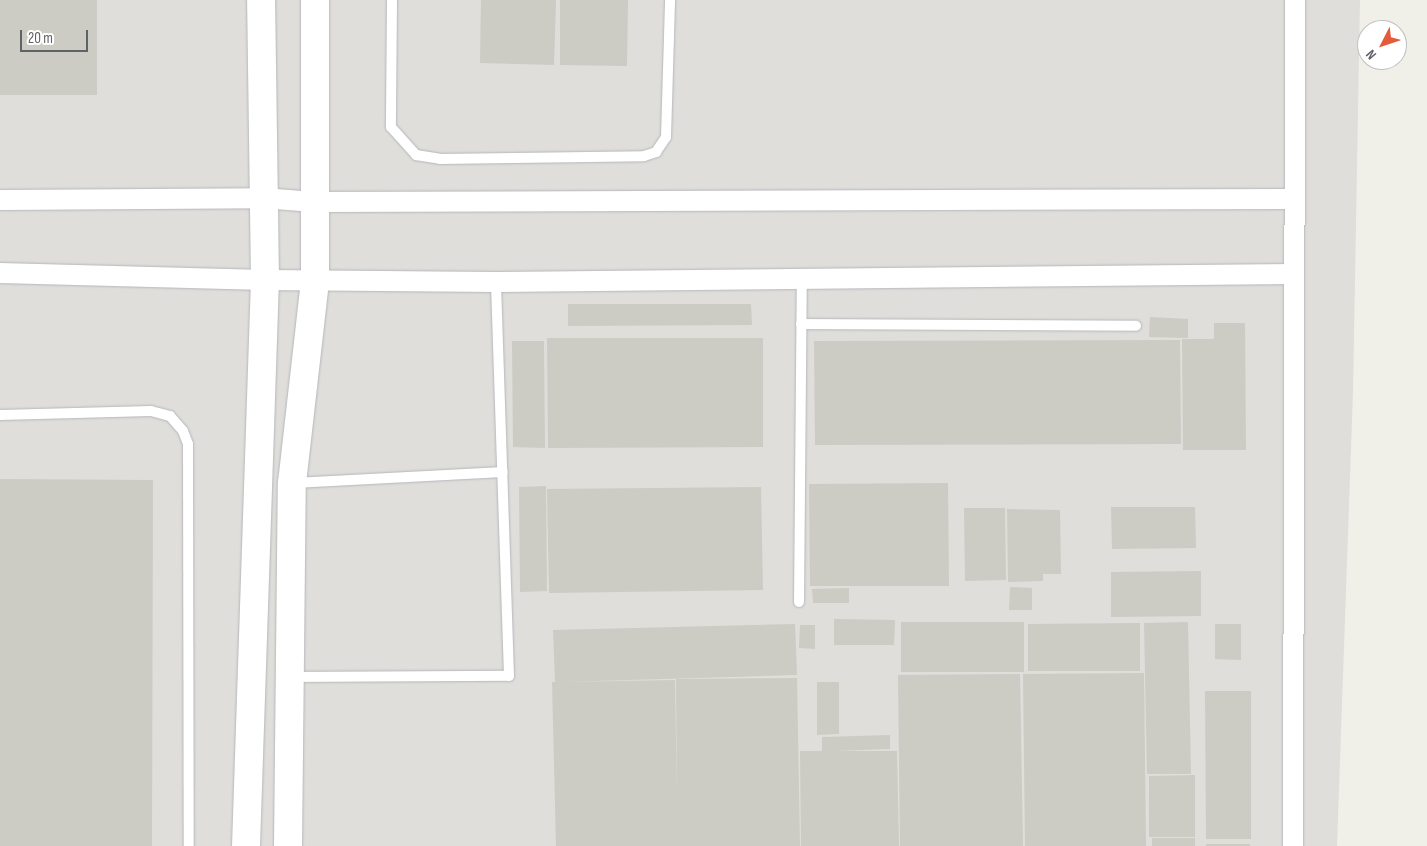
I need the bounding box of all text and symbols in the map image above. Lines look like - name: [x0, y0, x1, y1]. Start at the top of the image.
- scale bar: [22, 20, 90, 52]
- north arrow: [1357, 20, 1407, 70]
- text: 20 m: [28, 29, 53, 48]
- text: N: [1362, 46, 1380, 63]

